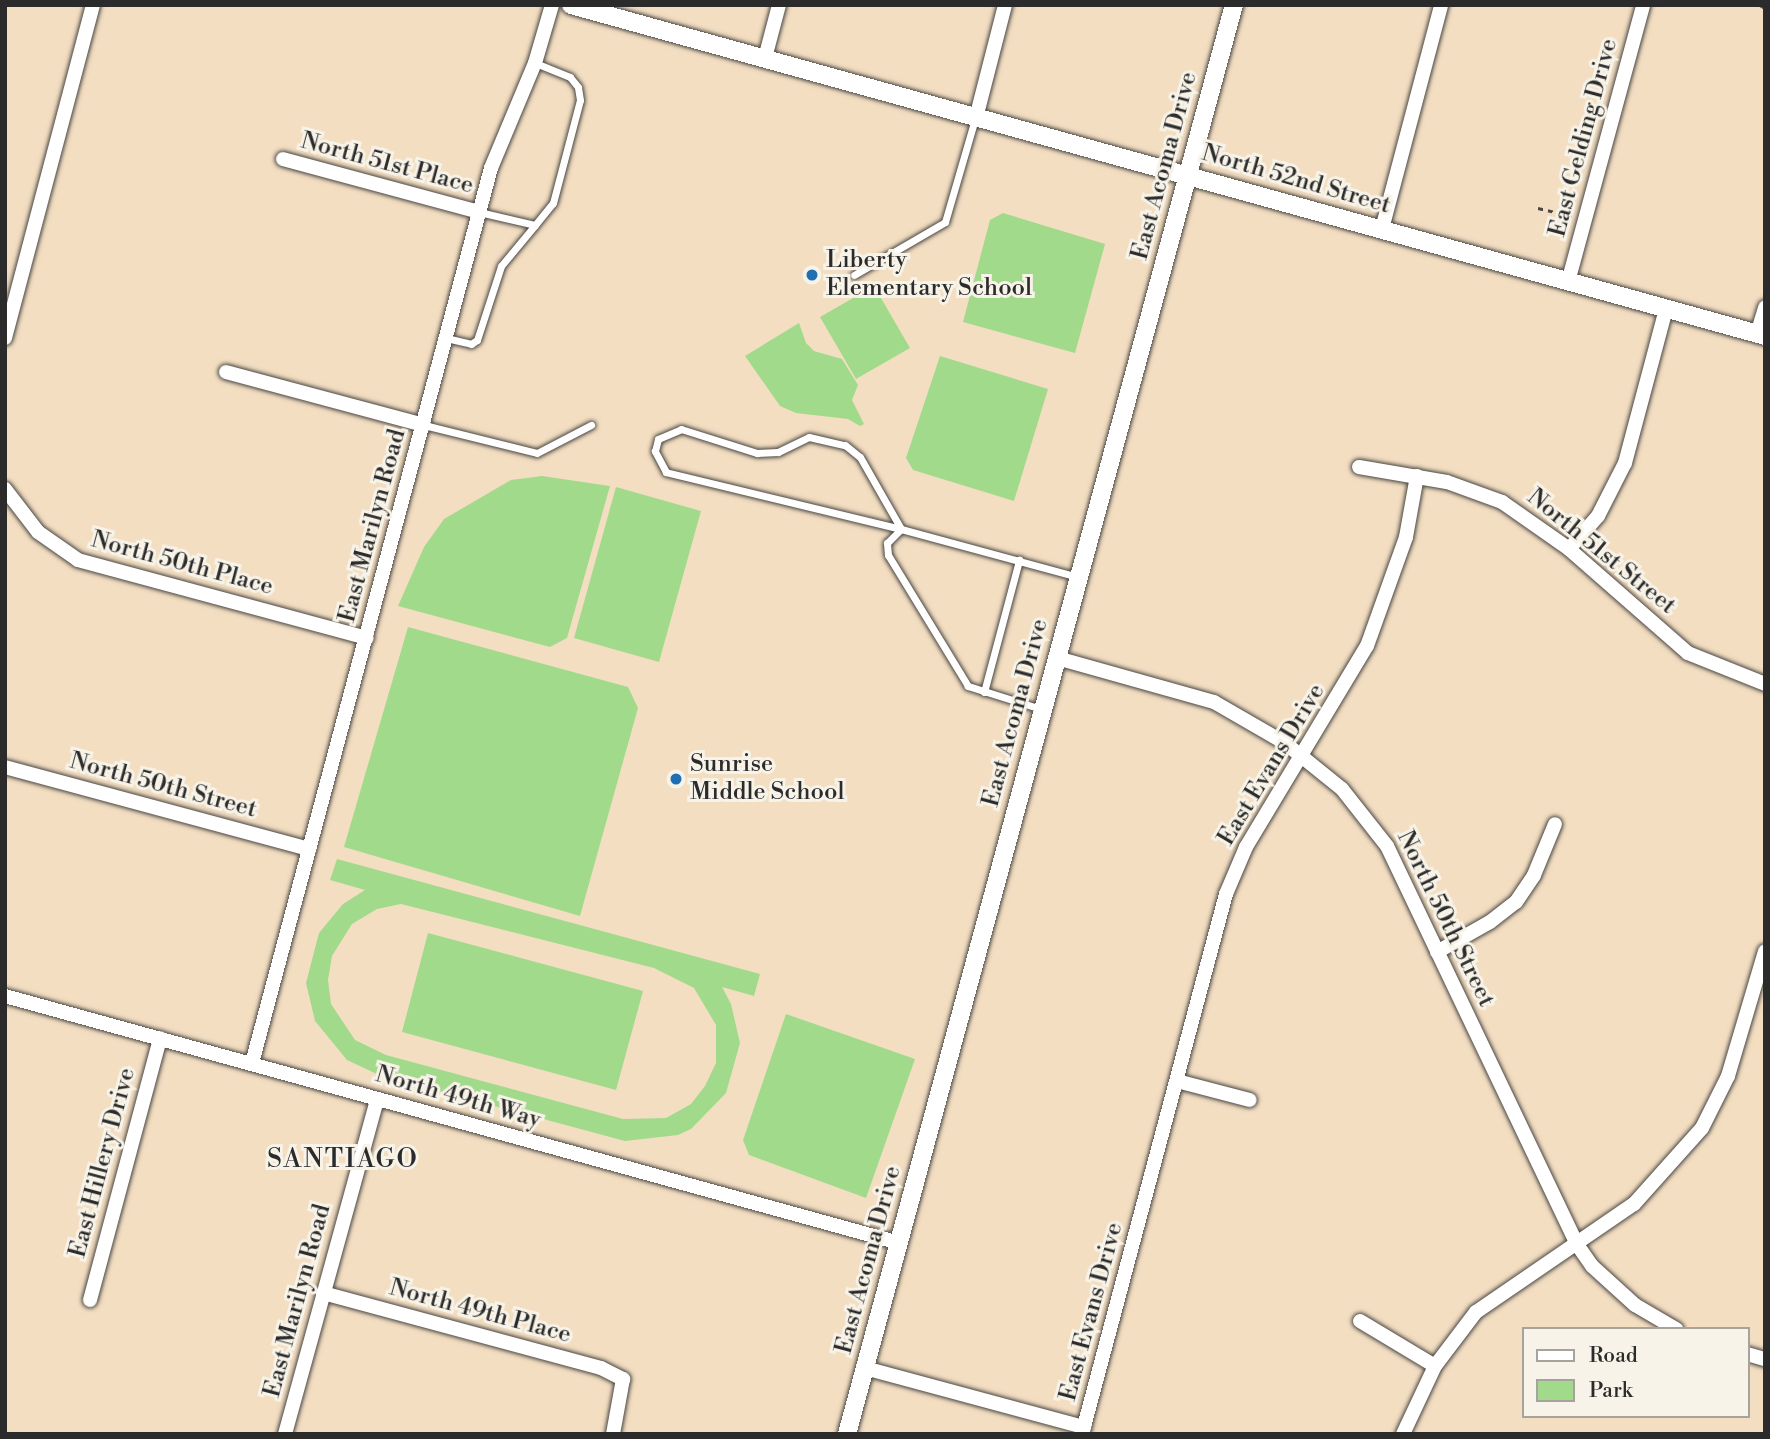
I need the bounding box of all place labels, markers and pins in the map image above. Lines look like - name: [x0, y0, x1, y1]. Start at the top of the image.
- place label: Liberty Elementary School: [826, 247, 1032, 303]
- marker: Liberty Elementary School: [804, 267, 820, 283]
- place label: Sunrise Middle School: [690, 751, 845, 807]
- marker: Sunrise Middle School: [668, 771, 684, 787]

